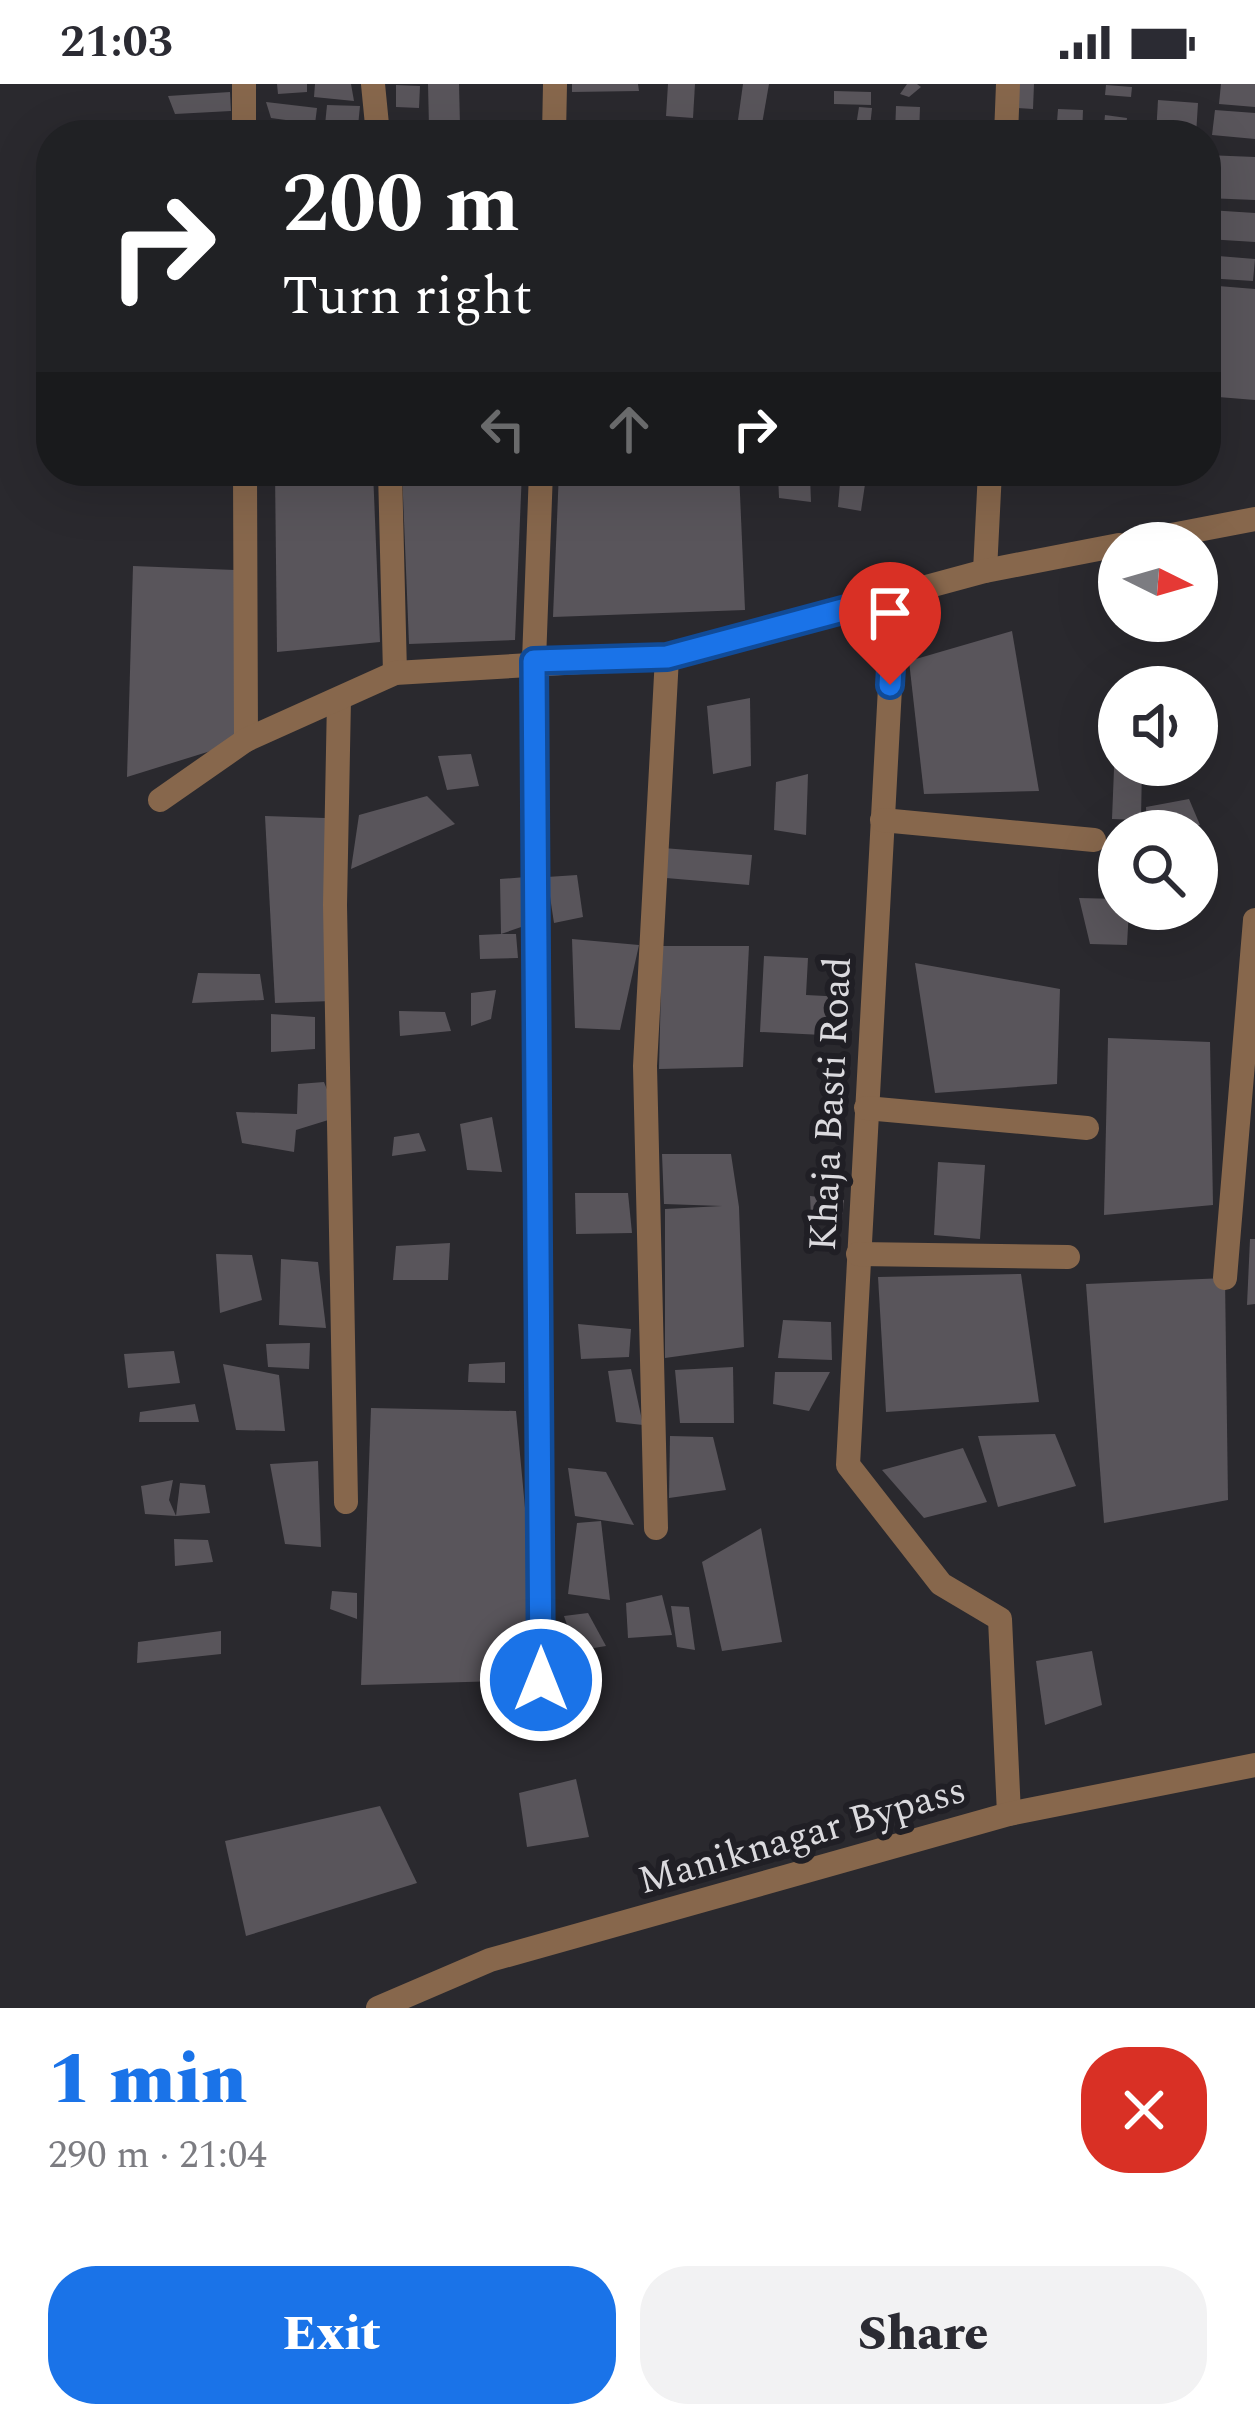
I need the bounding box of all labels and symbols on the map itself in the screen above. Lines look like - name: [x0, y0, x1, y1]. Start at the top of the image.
- north arrow: [1098, 522, 1218, 642]
- pin: [839, 562, 941, 685]
- street label: Khaja Basti Road: [794, 955, 868, 1253]
- position arrow: [478, 1617, 604, 1743]
- street label: Maniknagar Bypass: [631, 1761, 973, 1911]

